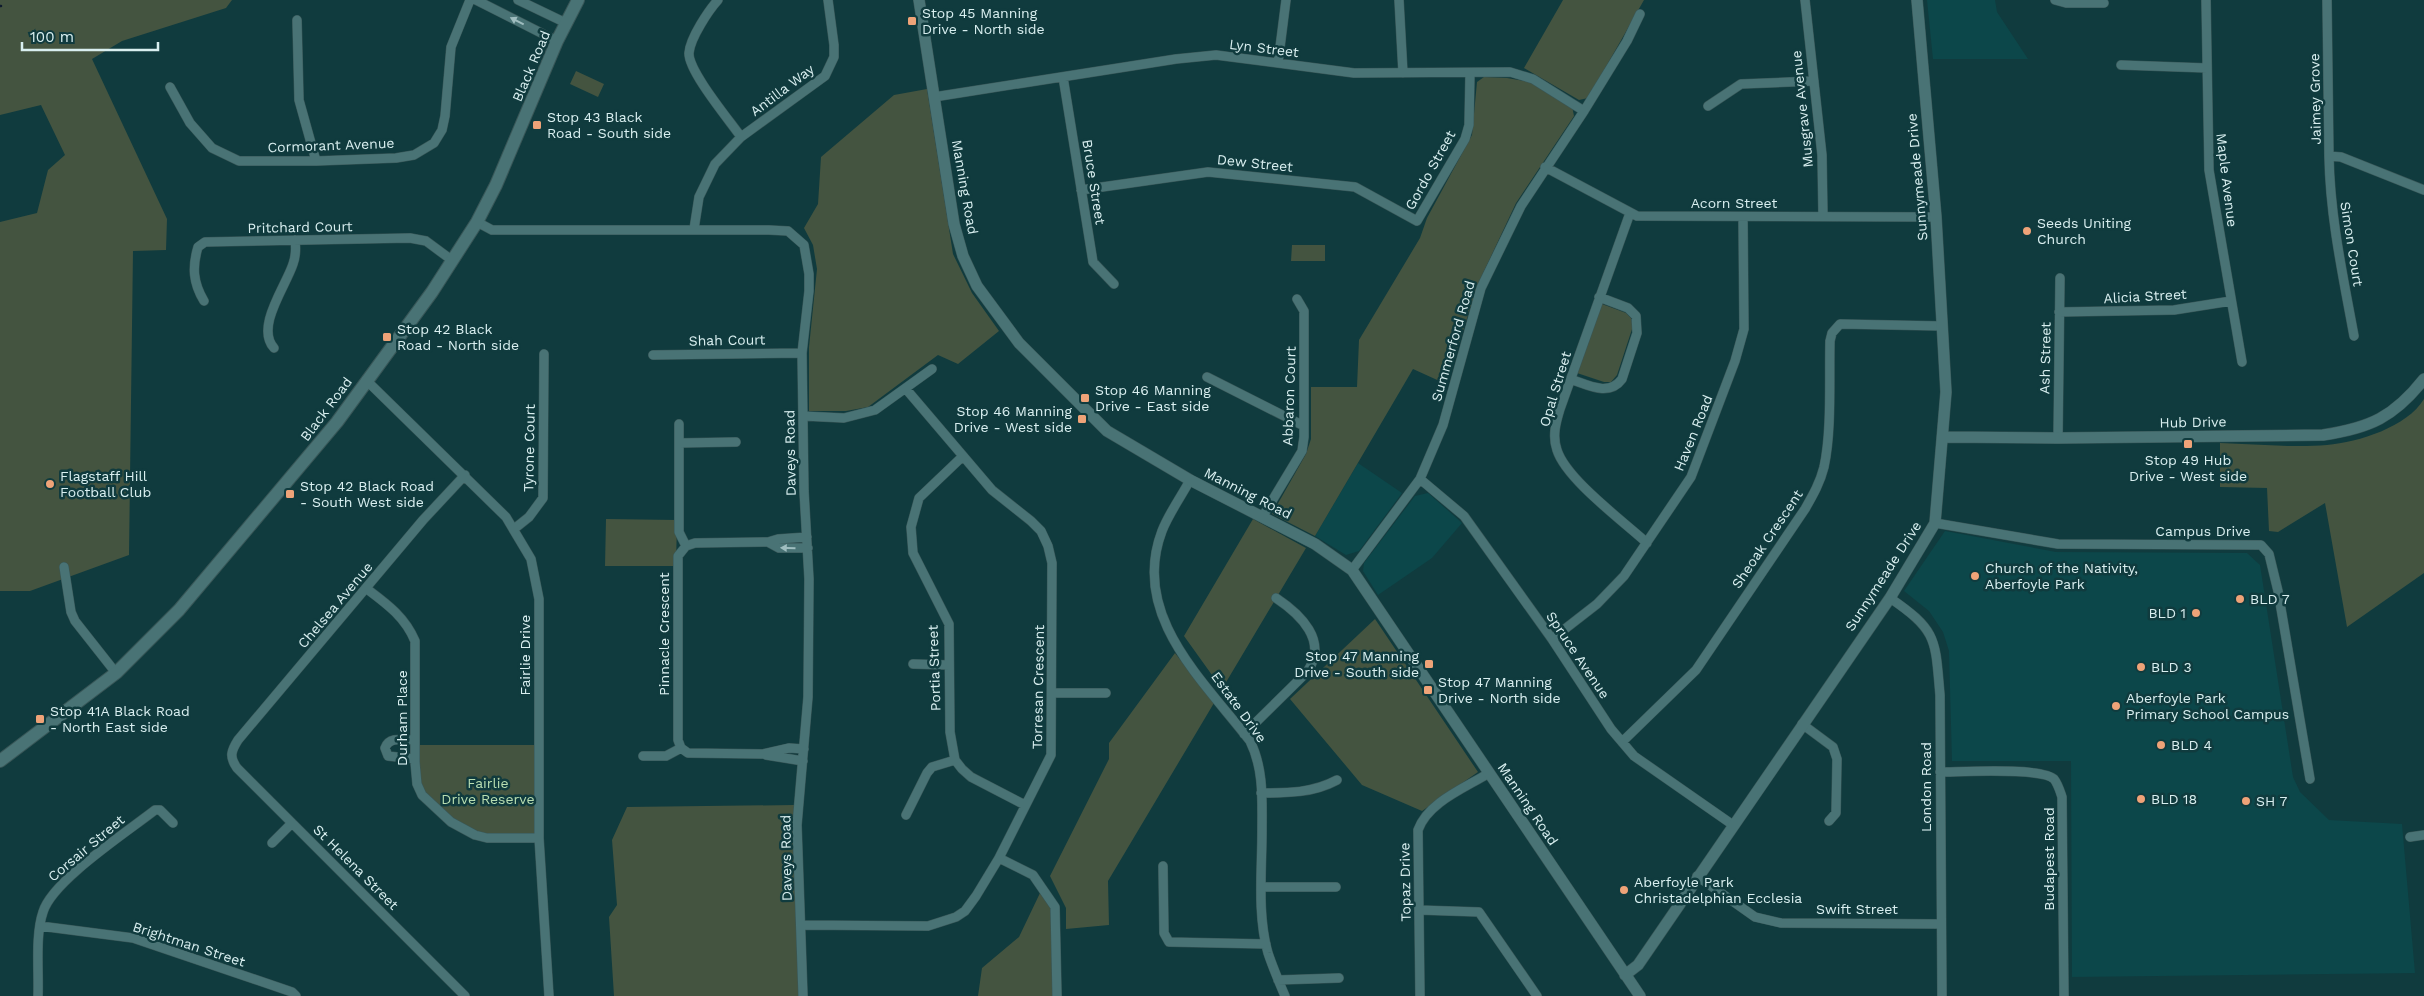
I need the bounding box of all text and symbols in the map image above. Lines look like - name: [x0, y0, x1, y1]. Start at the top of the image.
- place label: Stop 45 Manning Drive - North side: [922, 5, 1045, 37]
- marker: Stop 45 Manning Drive - North side: [906, 15, 918, 27]
- one-way arrow: [509, 17, 524, 25]
- scale bar: [22, 20, 159, 52]
- text: 100 m: [30, 28, 74, 46]
- street label: Black Road: [509, 28, 553, 104]
- street label: Lyn Street: [1228, 36, 1300, 60]
- street label: Musgrave Avenue: [1788, 50, 1816, 168]
- street label: Jaimey Grove: [2306, 53, 2324, 145]
- street label: Antilla Way: [747, 60, 818, 119]
- place label: Stop 43 Black Road - South side: [547, 109, 671, 141]
- street label: Sunnymeade Drive: [1903, 113, 1931, 241]
- marker: Stop 43 Black Road - South side: [531, 119, 543, 131]
- street label: Gordo Street: [1402, 127, 1458, 212]
- street label: Maple Avenue: [2213, 132, 2241, 228]
- street label: Cormorant Avenue: [267, 135, 395, 155]
- street label: Manning Road: [949, 138, 981, 236]
- street label: Bruce Street: [1079, 138, 1109, 226]
- street label: Dew Street: [1216, 151, 1294, 175]
- street label: Acorn Street: [1691, 195, 1777, 211]
- street label: Simon Court: [2337, 200, 2367, 288]
- place label: Seeds Uniting Church: [2037, 215, 2132, 247]
- street label: Pritchard Court: [247, 218, 353, 236]
- marker: Seeds Uniting Church: [2021, 225, 2033, 237]
- street label: Summerford Road: [1428, 279, 1478, 403]
- street label: Alicia Street: [2103, 286, 2187, 306]
- place label: Stop 42 Black Road - North side: [397, 321, 519, 353]
- street label: Ash Street: [2036, 322, 2054, 394]
- marker: Stop 42 Black Road - North side: [381, 331, 393, 343]
- street label: Shah Court: [688, 331, 766, 349]
- street label: Abbaron Court: [1279, 346, 1299, 446]
- street label: Opal Street: [1536, 349, 1574, 429]
- street label: Black Road: [297, 374, 355, 444]
- place label: Stop 46 Manning Drive - East side: [1095, 382, 1211, 414]
- marker: Stop 46 Manning Drive - East side: [1079, 392, 1091, 404]
- street label: Haven Road: [1670, 393, 1716, 473]
- place label: Stop 46 Manning Drive - West side: [954, 403, 1073, 435]
- street label: Tyrone Court: [520, 404, 538, 492]
- street label: Daveys Road: [781, 410, 799, 496]
- marker: Stop 46 Manning Drive - West side: [1076, 413, 1088, 425]
- street label: Hub Drive: [2159, 413, 2227, 431]
- marker: Stop 49 Hub Drive - West side: [2182, 438, 2194, 450]
- place label: Stop 49 Hub Drive - West side: [2129, 452, 2247, 484]
- street label: Manning Road: [1202, 464, 1294, 522]
- place label: Flagstaff Hill Football Club: [60, 468, 151, 500]
- marker: Flagstaff Hill Football Club: [44, 478, 56, 490]
- place label: Stop 42 Black Road - South West side: [300, 478, 434, 510]
- street label: Sheoak Crescent: [1728, 487, 1806, 591]
- marker: Stop 42 Black Road - South West side: [284, 488, 296, 500]
- street label: Sunnymeade Drive: [1842, 518, 1924, 634]
- street label: Campus Drive: [2155, 523, 2251, 539]
- one-way arrow: [779, 543, 795, 551]
- street label: Chelsea Avenue: [294, 559, 376, 651]
- place label: Church of the Nativity, Aberfoyle Park: [1985, 560, 2138, 592]
- marker: Church of the Nativity, Aberfoyle Park: [1969, 570, 1981, 582]
- street label: Pinnacle Crescent: [656, 572, 672, 696]
- place label: BLD 7: [2250, 591, 2290, 607]
- marker: BLD 7: [2234, 593, 2246, 605]
- place label: BLD 1: [2148, 605, 2186, 621]
- marker: BLD 1: [2190, 607, 2202, 619]
- street label: Spruce Avenue: [1543, 608, 1613, 702]
- street label: Fairlie Drive: [517, 615, 533, 695]
- street label: Portia Street: [924, 625, 943, 711]
- street label: Torresan Crescent: [1029, 625, 1047, 749]
- place label: Stop 47 Manning Drive - South side: [1294, 648, 1420, 680]
- marker: Stop 47 Manning Drive - South side: [1423, 658, 1435, 670]
- place label: BLD 3: [2151, 659, 2192, 675]
- marker: BLD 3: [2135, 661, 2147, 673]
- street label: Estate Drive: [1208, 669, 1270, 745]
- street label: Durham Place: [394, 670, 410, 766]
- place label: Stop 47 Manning Drive - North side: [1438, 674, 1561, 706]
- marker: Stop 47 Manning Drive - North side: [1422, 684, 1434, 696]
- place label: Aberfoyle Park Primary School Campus: [2126, 690, 2289, 722]
- marker: Aberfoyle Park Primary School Campus: [2110, 700, 2122, 712]
- place label: Stop 41A Black Road - North East side: [50, 703, 190, 735]
- marker: Stop 41A Black Road - North East side: [34, 713, 46, 725]
- place label: BLD 4: [2171, 737, 2212, 753]
- marker: BLD 4: [2155, 739, 2167, 751]
- street label: London Road: [1918, 742, 1934, 832]
- street label: Manning Road: [1495, 760, 1561, 848]
- park label: Fairlie Drive Reserve: [441, 775, 535, 807]
- place label: BLD 18: [2151, 791, 2197, 807]
- marker: BLD 18: [2135, 793, 2147, 805]
- place label: SH 7: [2256, 793, 2287, 809]
- marker: SH 7: [2240, 795, 2252, 807]
- street label: Budapest Road: [2041, 807, 2057, 911]
- street label: Corsair Street: [45, 811, 128, 885]
- street label: Daveys Road: [777, 815, 795, 901]
- street label: St Helena Street: [310, 821, 402, 913]
- street label: Topaz Drive: [1396, 842, 1414, 922]
- place label: Aberfoyle Park Christadelphian Ecclesia: [1634, 874, 1802, 906]
- marker: Aberfoyle Park Christadelphian Ecclesia: [1618, 884, 1630, 896]
- street label: Swift Street: [1816, 901, 1898, 917]
- street label: Brightman Street: [131, 918, 247, 970]

